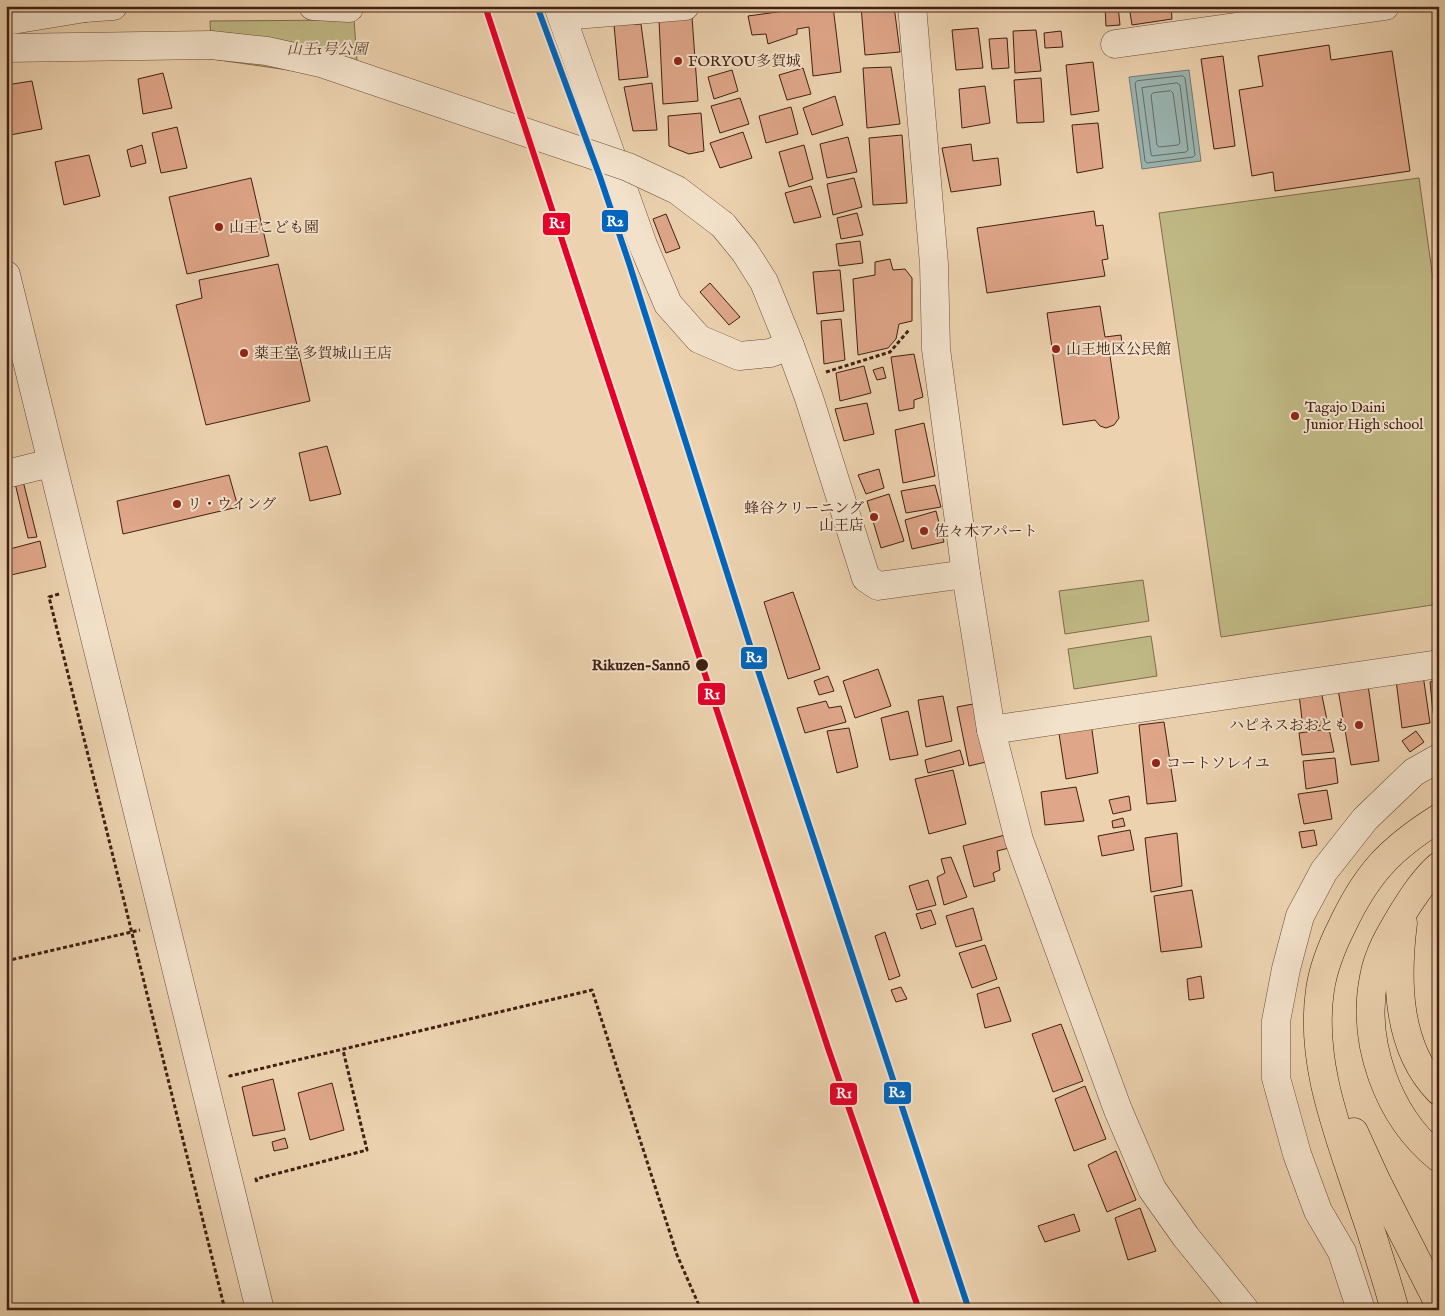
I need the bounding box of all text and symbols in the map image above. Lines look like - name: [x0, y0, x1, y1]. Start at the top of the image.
- park label: 山王1号公園: [287, 40, 370, 59]
- place label: FORYOU多賀城: [688, 52, 801, 71]
- marker: FORYOU多賀城: [672, 55, 684, 67]
- line badge: R2: [601, 209, 629, 233]
- line badge: R1: [542, 212, 571, 236]
- text: R2: [606, 213, 624, 231]
- text: R1: [549, 215, 565, 233]
- place label: 山王こども園: [229, 218, 319, 237]
- marker: 山王こども園: [213, 221, 225, 233]
- place label: 山王地区公民館: [1066, 340, 1171, 359]
- marker: 山王地区公民館: [1050, 343, 1062, 355]
- place label: 薬王堂 多賀城山王店: [254, 344, 392, 363]
- marker: 薬王堂 多賀城山王店: [238, 347, 250, 359]
- place label: Tagajo Daini Junior High school: [1303, 398, 1424, 434]
- marker: Tagajo Daini Junior High school: [1289, 410, 1301, 422]
- place label: リ・ウイング: [187, 495, 276, 514]
- marker: リ・ウイング: [171, 498, 183, 510]
- place label: 蜂谷クリーニング 山王店: [744, 499, 864, 535]
- marker: 蜂谷クリーニング 山王店: [868, 511, 880, 523]
- place label: 佐々木アパート: [934, 522, 1038, 541]
- marker: 佐々木アパート: [918, 525, 930, 537]
- line badge: R2: [740, 646, 768, 670]
- text: R2: [745, 649, 763, 667]
- place label: Rikuzen-Sannō: [592, 656, 690, 675]
- marker: Rikuzen-Sannō: [694, 657, 710, 673]
- line badge: R1: [697, 682, 726, 706]
- text: R1: [704, 686, 720, 704]
- place label: ハピネスおおとも: [1229, 716, 1349, 735]
- marker: ハピネスおおとも: [1353, 719, 1365, 731]
- place label: コートソレイユ: [1166, 754, 1270, 773]
- marker: コートソレイユ: [1150, 757, 1162, 769]
- line badge: R2: [883, 1081, 912, 1105]
- line badge: R1: [829, 1082, 858, 1106]
- text: R2: [888, 1084, 906, 1102]
- text: R1: [836, 1085, 852, 1103]

